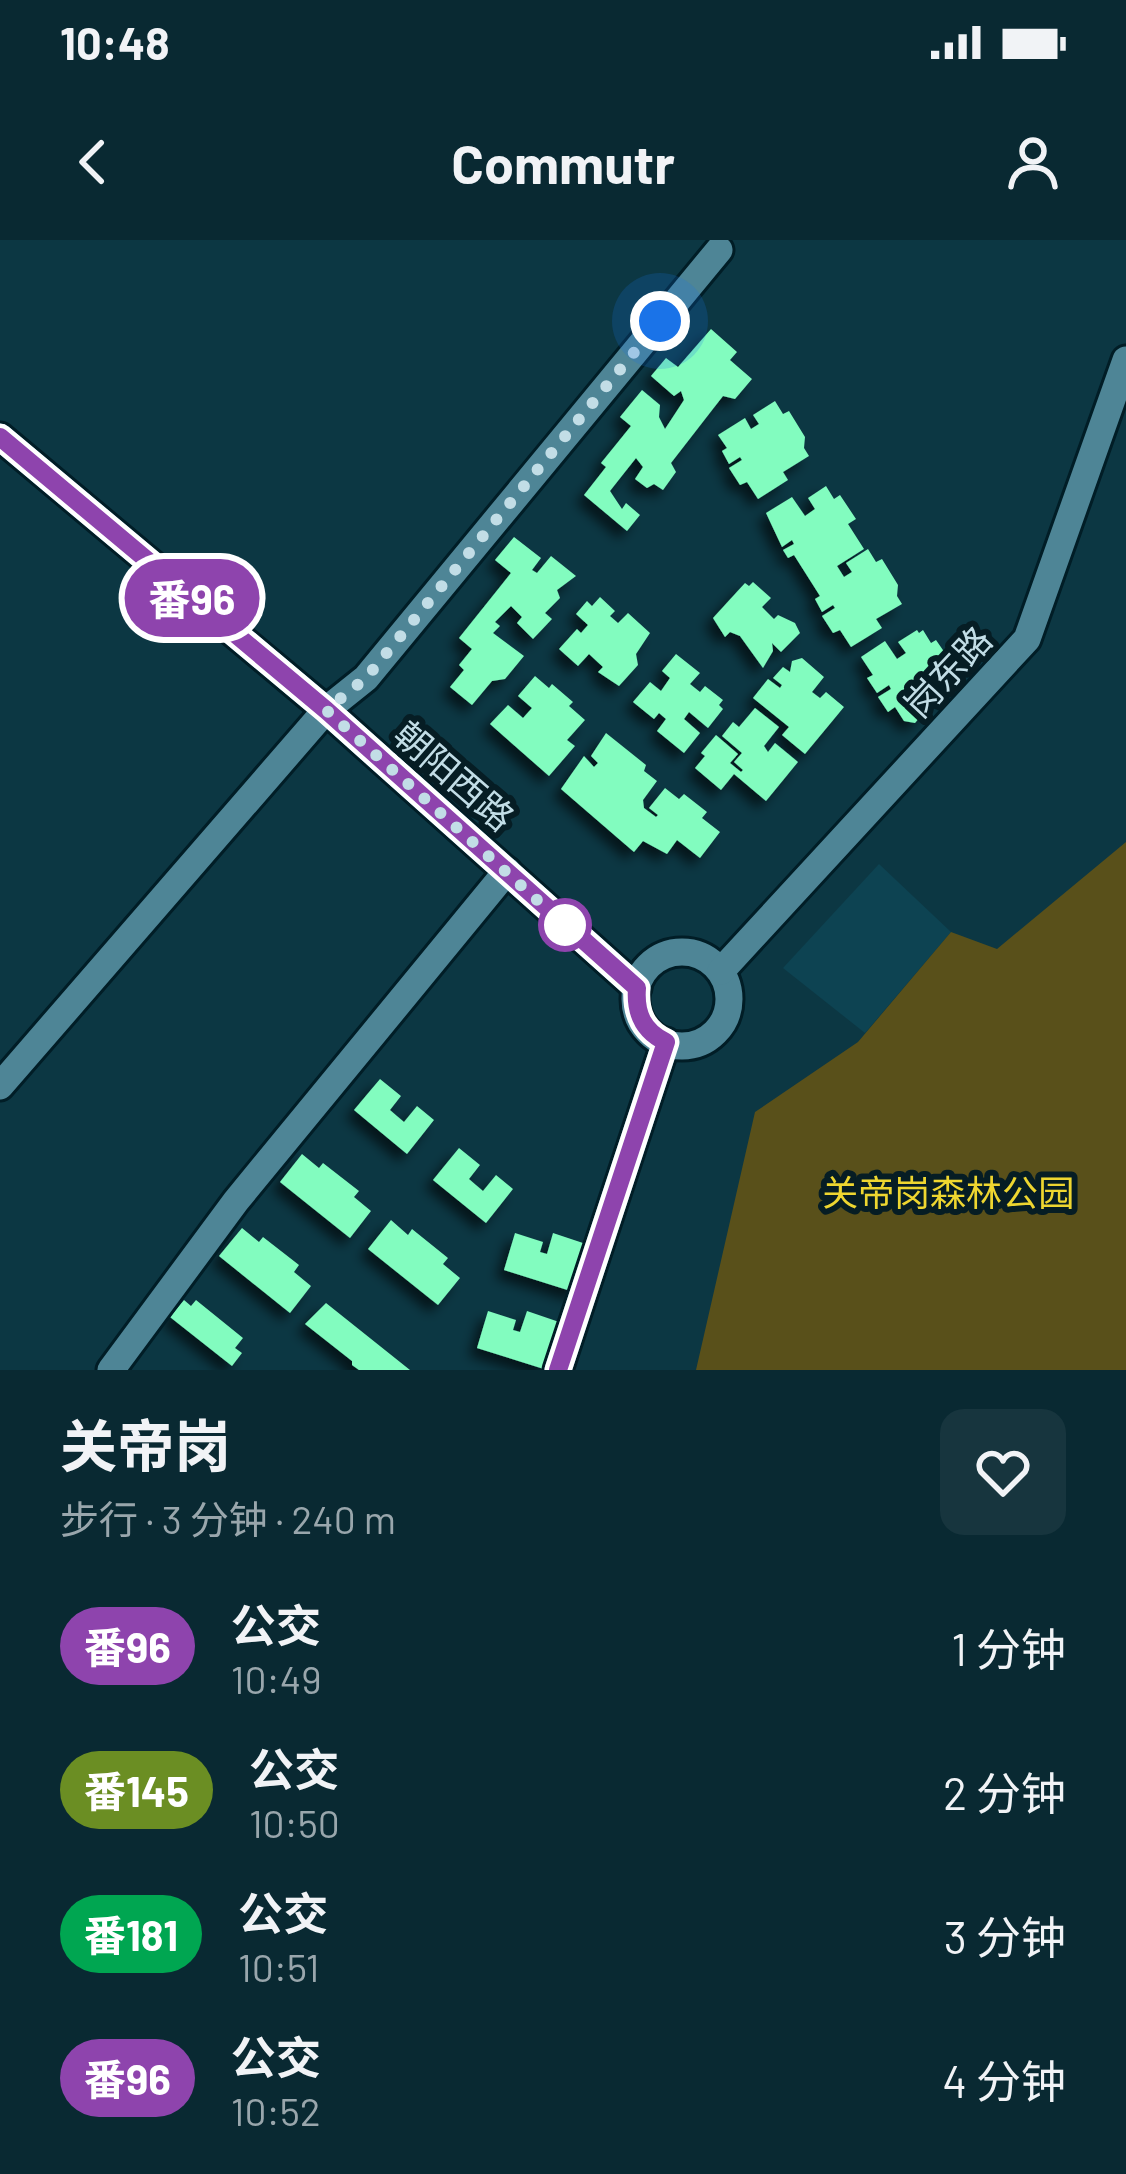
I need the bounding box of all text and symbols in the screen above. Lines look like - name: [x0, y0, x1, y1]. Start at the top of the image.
- text: 10:48: [60, 15, 170, 69]
- icon: back: [60, 129, 126, 195]
- icon: person: [1000, 129, 1066, 195]
- text: Commutr: [451, 130, 675, 195]
- your location: [630, 291, 690, 351]
- line badge: 番96: [123, 559, 261, 637]
- text: 番96: [149, 573, 235, 623]
- street label: 岗东路: [894, 617, 999, 725]
- street label: 朝阳西路: [387, 711, 523, 838]
- unlabelled marker: [540, 900, 590, 950]
- park label: 关帝岗森林公园: [822, 1170, 1074, 1213]
- button: heart: [940, 1409, 1066, 1535]
- text: 关帝岗: [60, 1410, 231, 1478]
- text: 步行 · 3 分钟 · 240 m: [60, 1495, 396, 1542]
- text: 公交: [231, 1597, 321, 1651]
- text: 番96: [84, 1621, 171, 1671]
- text: 1 分钟: [951, 1621, 1066, 1675]
- text: 10:49: [231, 1655, 322, 1702]
- text: 公交: [249, 1741, 339, 1795]
- text: 番145: [84, 1765, 189, 1815]
- text: 2 分钟: [943, 1765, 1066, 1819]
- text: 10:50: [249, 1799, 340, 1846]
- text: 公交: [238, 1885, 328, 1939]
- text: 番181: [84, 1909, 178, 1959]
- text: 3 分钟: [944, 1909, 1066, 1963]
- text: 10:51: [238, 1943, 320, 1990]
- text: 公交: [231, 2029, 321, 2083]
- text: 番96: [84, 2053, 171, 2103]
- text: 4 分钟: [942, 2053, 1066, 2107]
- text: 10:52: [231, 2087, 321, 2134]

